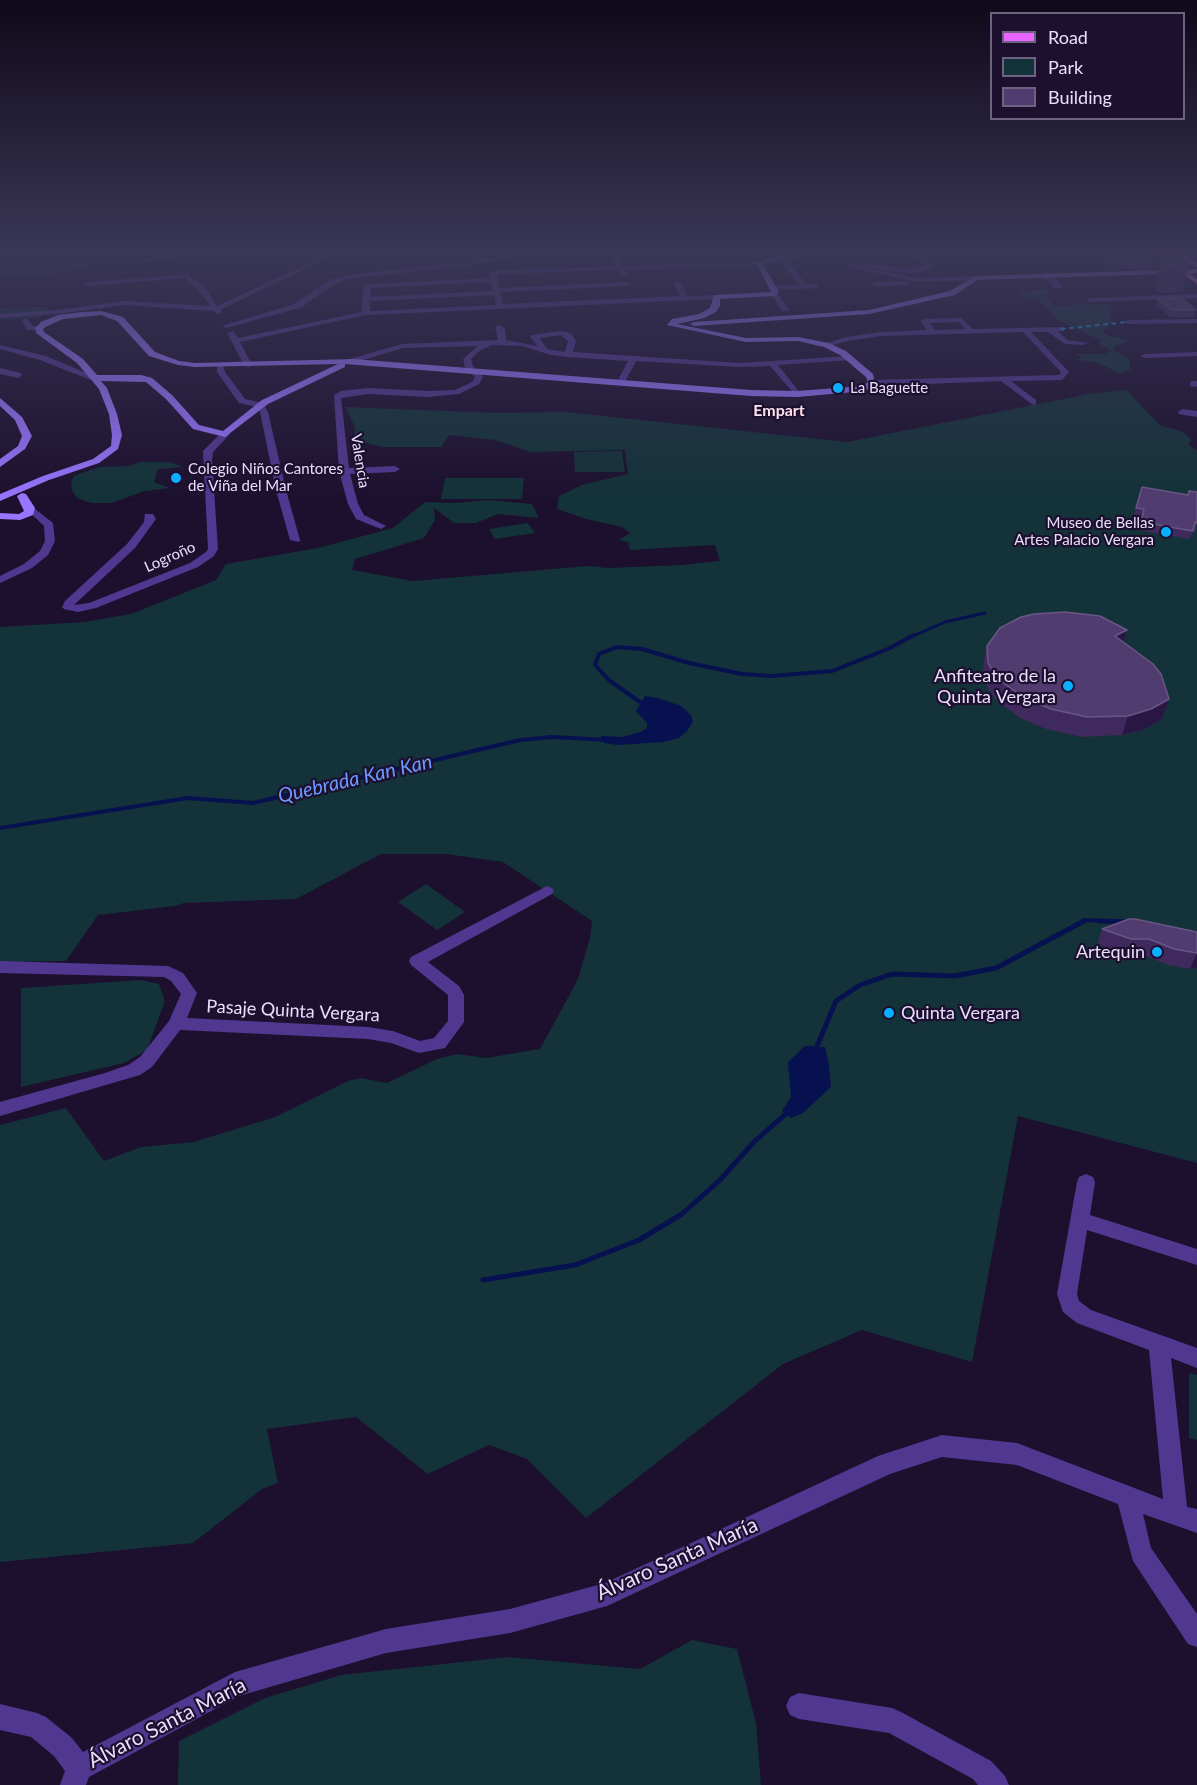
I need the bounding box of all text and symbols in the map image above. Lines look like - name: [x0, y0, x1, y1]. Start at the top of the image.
- legend: [990, 12, 1185, 120]
- text: Road: [1048, 26, 1088, 48]
- text: Park: [1048, 56, 1083, 78]
- text: Building: [1048, 86, 1112, 108]
- place label: La Baguette: [850, 379, 928, 397]
- marker: La Baguette: [831, 381, 845, 395]
- district label: Empart: [753, 401, 805, 421]
- street label: Valencia: [347, 433, 373, 489]
- place label: Colegio Niños Cantores de Viña del Mar: [188, 460, 343, 495]
- marker: Colegio Niños Cantores de Viña del Mar: [169, 471, 183, 485]
- place label: Museo de Bellas Artes Palacio Vergara: [1014, 514, 1154, 549]
- marker: Museo de Bellas Artes Palacio Vergara: [1159, 525, 1173, 539]
- street label: Logroño: [142, 538, 198, 576]
- place label: Anfiteatro de la Quinta Vergara: [934, 665, 1056, 708]
- marker: Anfiteatro de la Quinta Vergara: [1061, 679, 1075, 693]
- water label: Quebrada Kan Kan: [276, 750, 434, 808]
- place label: Artequin: [1076, 941, 1145, 963]
- marker: Artequin: [1150, 945, 1164, 959]
- street label: Pasaje Quinta Vergara: [206, 996, 380, 1026]
- place label: Quinta Vergara: [901, 1002, 1020, 1024]
- marker: Quinta Vergara: [882, 1006, 896, 1020]
- street label: Álvaro Santa María: [592, 1512, 762, 1606]
- street label: Álvaro Santa María: [84, 1672, 250, 1774]

